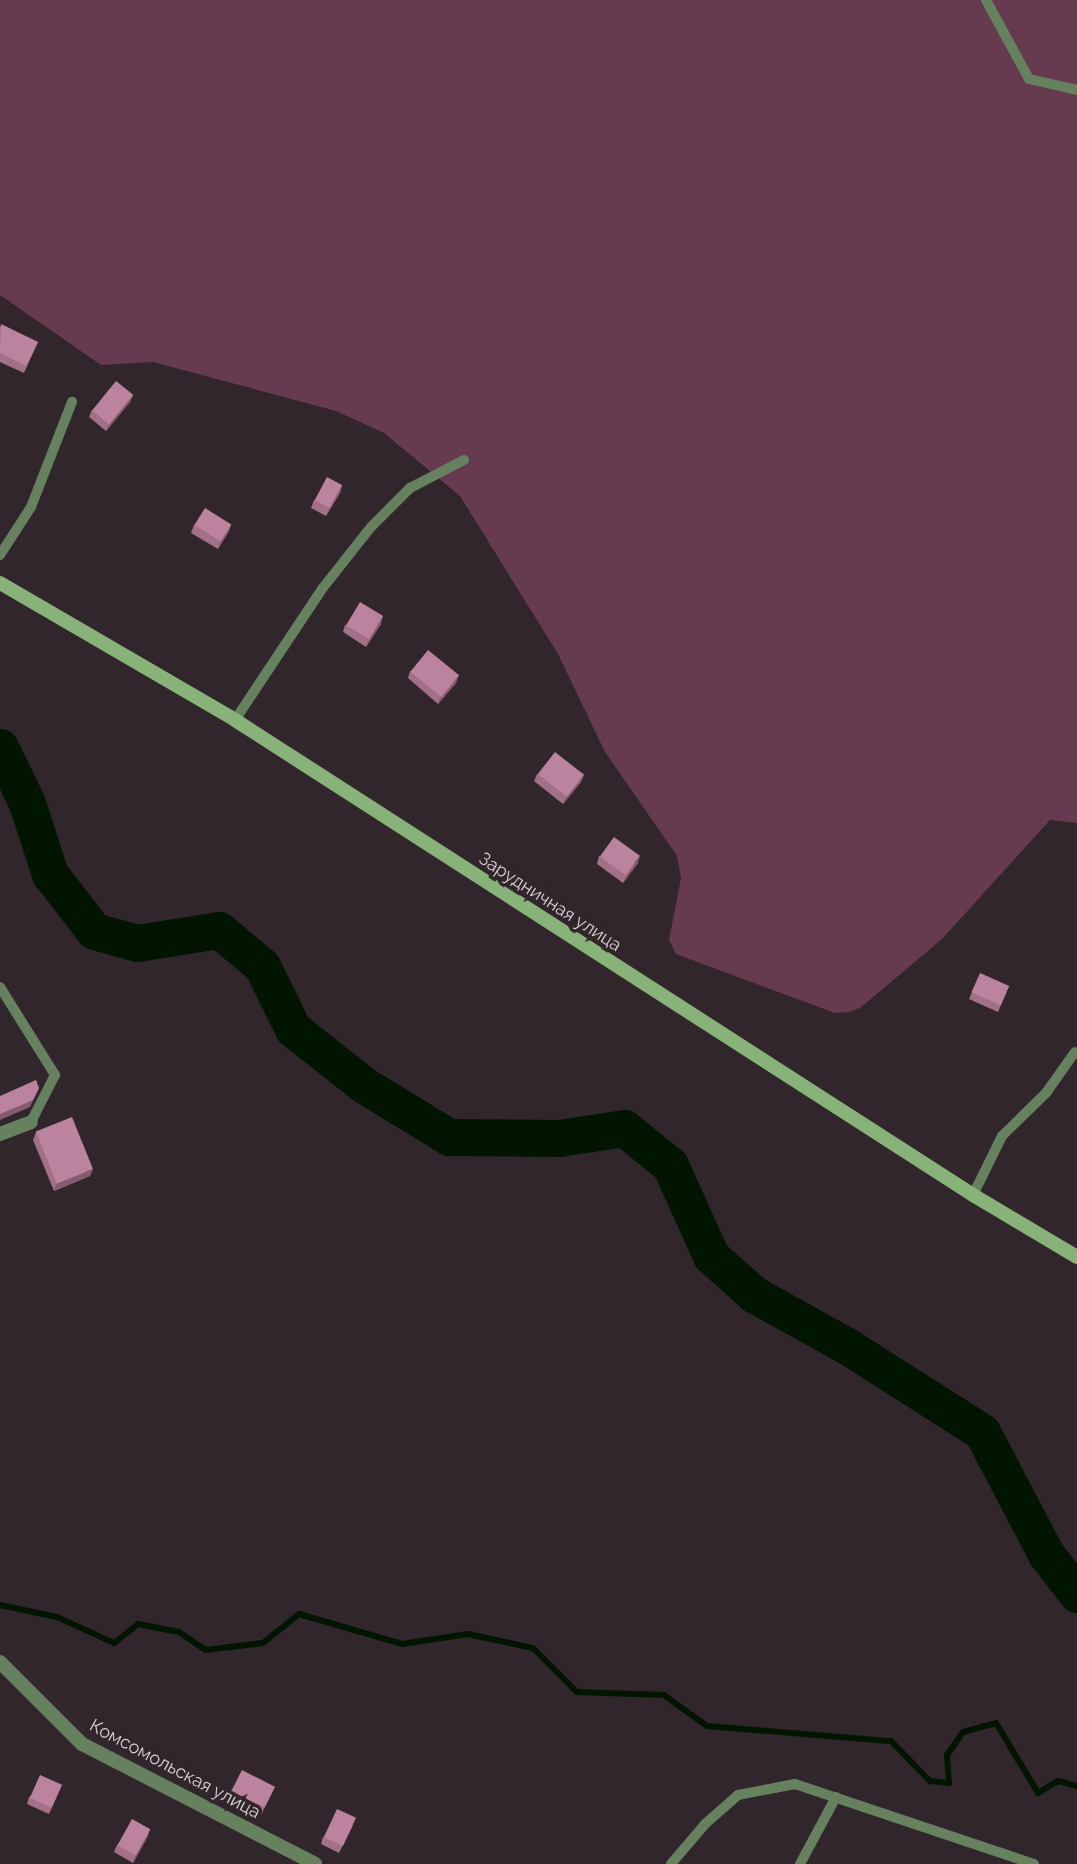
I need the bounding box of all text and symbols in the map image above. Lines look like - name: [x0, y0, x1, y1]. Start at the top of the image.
- street label: Зарудничная улица: [474, 848, 626, 956]
- street label: Комсомольская улица: [86, 1715, 264, 1823]

